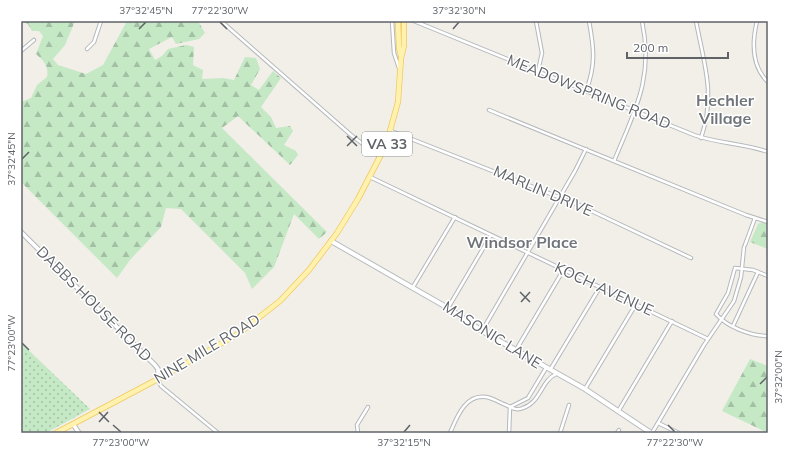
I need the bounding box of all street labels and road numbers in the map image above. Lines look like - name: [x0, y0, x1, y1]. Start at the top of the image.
- street label: MEADOWSPRING ROAD: [505, 50, 674, 133]
- road number: VA 33: [362, 132, 412, 156]
- street label: MARLIN DRIVE: [491, 161, 596, 220]
- street label: DABBS HOUSE ROAD: [33, 242, 156, 365]
- street label: KOCH AVENUE: [552, 257, 657, 320]
- street label: MASONIC LANE: [439, 297, 545, 373]
- street label: NINE MILE ROAD: [150, 309, 263, 388]

